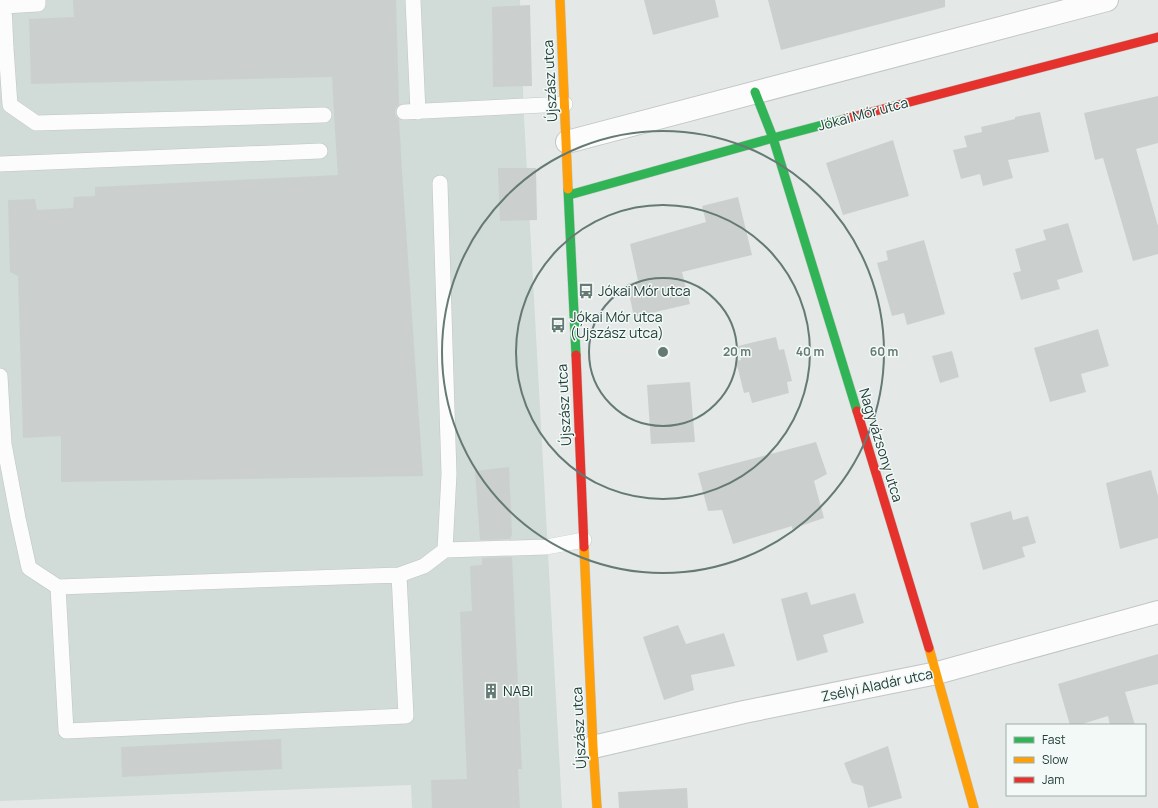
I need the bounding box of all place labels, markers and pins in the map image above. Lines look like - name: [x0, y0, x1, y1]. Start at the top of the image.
- place label: Jókai Mór utca: [598, 281, 691, 300]
- bus stop icon: Jókai Mór utca: [577, 282, 595, 300]
- place label: Jókai Mór utca (Újszász utca): [570, 307, 664, 342]
- bus stop icon: Jókai Mór utca (Újszász utca): [549, 316, 567, 334]
- centre of rings: [656, 345, 670, 359]
- place label: NABI: [503, 681, 533, 700]
- building icon: NABI: [482, 682, 500, 700]

